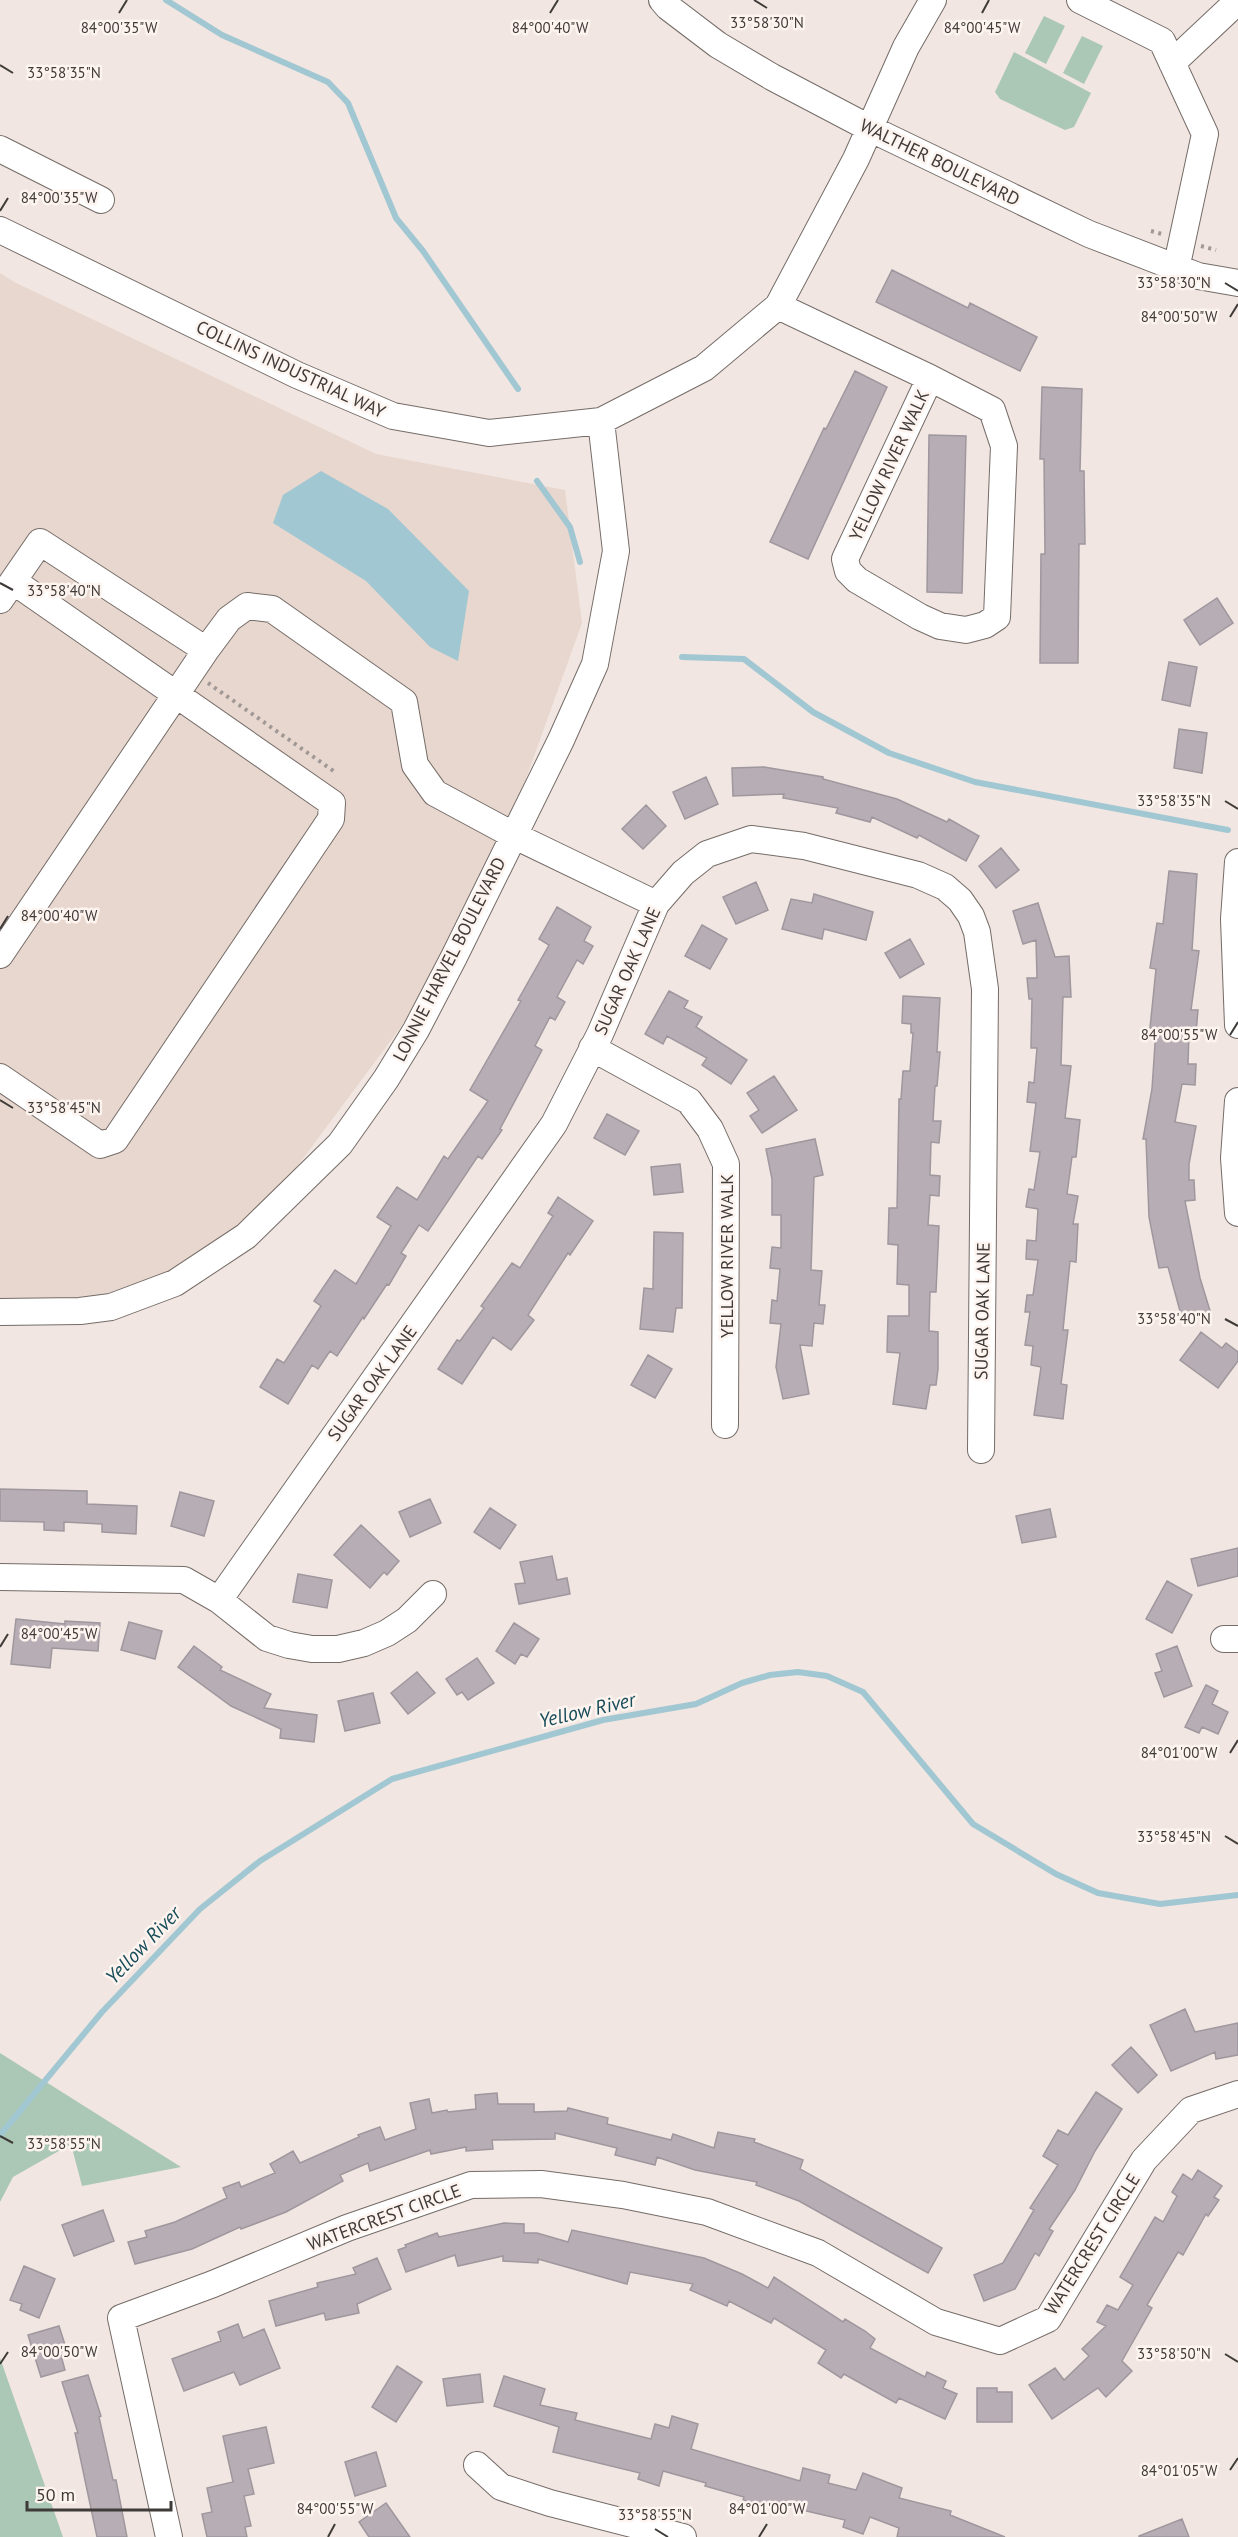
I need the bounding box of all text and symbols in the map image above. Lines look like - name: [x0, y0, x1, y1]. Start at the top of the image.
- text: 33°58'30"N: [730, 13, 804, 32]
- text: 84°00'35"W: [81, 18, 158, 37]
- text: 84°00'40"W: [512, 18, 589, 37]
- text: 84°00'45"W: [944, 18, 1021, 37]
- text: 33°58'35"N: [27, 63, 101, 82]
- street label: WALTHER BOULEVARD: [856, 113, 1024, 211]
- text: 84°00'35"W: [21, 188, 98, 207]
- text: 33°58'30"N: [1137, 273, 1211, 292]
- text: 84°00'50"W: [1141, 307, 1218, 326]
- street label: COLLINS INDUSTRIAL WAY: [193, 315, 389, 423]
- street label: YELLOW RIVER WALK: [844, 386, 934, 544]
- text: 33°58'40"N: [27, 581, 101, 600]
- text: 33°58'35"N: [1137, 791, 1211, 810]
- street label: LONNIE HARVEL BOULEVARD: [387, 853, 511, 1065]
- street label: SUGAR OAK LANE: [588, 903, 666, 1039]
- text: 84°00'40"W: [21, 906, 98, 925]
- text: 84°00'55"W: [1141, 1025, 1218, 1044]
- text: 33°58'45"N: [27, 1098, 101, 1117]
- street label: YELLOW RIVER WALK: [715, 1174, 738, 1338]
- street label: SUGAR OAK LANE: [969, 1242, 995, 1380]
- text: 33°58'40"N: [1137, 1309, 1211, 1328]
- street label: SUGAR OAK LANE: [322, 1321, 422, 1445]
- text: 84°00'45"W: [21, 1624, 98, 1643]
- water label: Yellow River: [536, 1686, 639, 1734]
- text: 84°01'00"W: [1141, 1743, 1218, 1762]
- text: 33°58'45"N: [1137, 1827, 1211, 1846]
- water label: Yellow River: [100, 1900, 187, 1989]
- text: 33°58'55"N: [27, 2134, 101, 2153]
- street label: WATERCREST CIRCLE: [1039, 2169, 1145, 2319]
- street label: WATERCREST CIRCLE: [304, 2178, 464, 2256]
- text: 84°00'50"W: [21, 2342, 98, 2361]
- text: 33°58'50"N: [1137, 2344, 1211, 2363]
- text: 84°01'05"W: [1141, 2461, 1218, 2480]
- scale bar: [27, 2474, 171, 2512]
- text: 50 m: [36, 2483, 75, 2506]
- text: 84°00'55"W: [297, 2499, 374, 2518]
- text: 84°01'00"W: [729, 2499, 806, 2518]
- text: 33°58'55"N: [618, 2505, 692, 2524]

